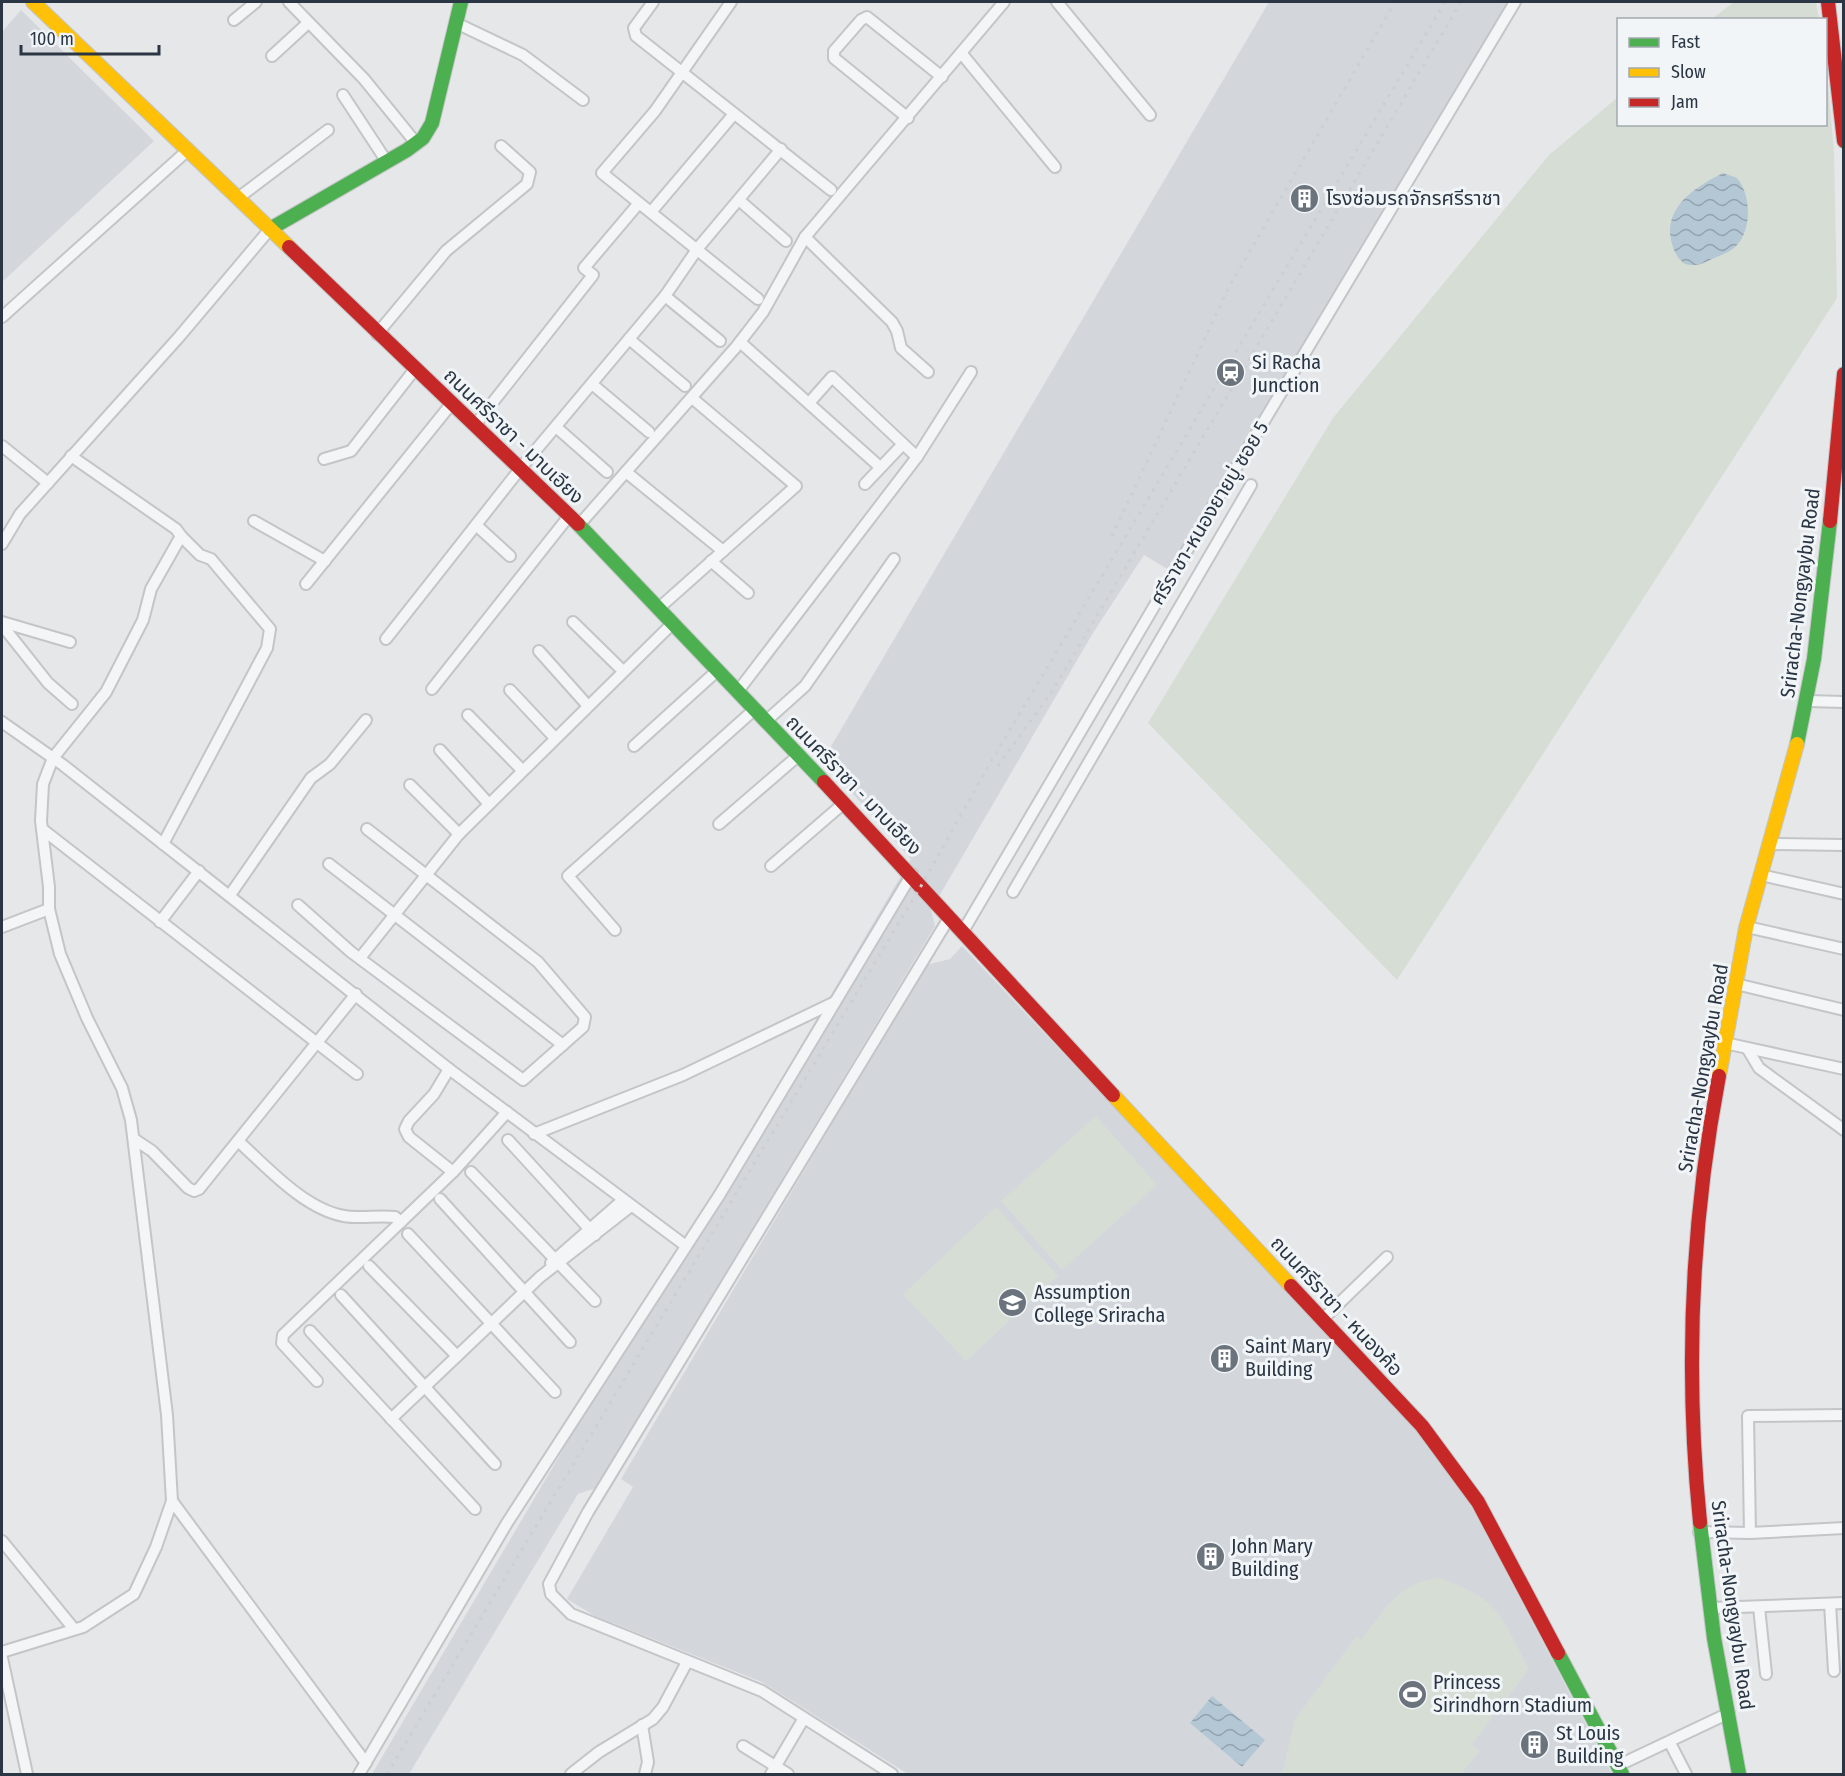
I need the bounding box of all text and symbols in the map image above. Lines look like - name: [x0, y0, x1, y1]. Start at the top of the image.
- scale bar: [21, 18, 159, 56]
- legend: [1617, 18, 1827, 126]
- text: 100 m: [30, 28, 74, 50]
- text: Fast: [1671, 31, 1700, 53]
- text: Slow: [1671, 61, 1706, 83]
- text: Jam: [1671, 91, 1699, 113]
- building icon: โรงซ่อมรถจักรศรีราชา: [1289, 182, 1321, 214]
- place label: โรงซ่อมรถจักรศรีราชา: [1326, 186, 1501, 210]
- place label: Si Racha Junction: [1252, 350, 1321, 397]
- station icon: Si Racha Junction: [1215, 357, 1247, 389]
- street label: ถนนศรีราชา - มาบเอียง: [439, 363, 589, 509]
- street label: ศรีราชา-หนองยายบู่ ซอย 5: [1145, 417, 1274, 610]
- street label: Sriracha-Nongyaybu Road: [1775, 487, 1825, 699]
- street label: ถนนศรีราชา - มาบเอียง: [781, 710, 927, 860]
- street label: Sriracha-Nongyaybu Road: [1673, 962, 1733, 1174]
- street label: ถนนศรีราชา - หนองค้อ: [1266, 1231, 1408, 1381]
- place label: Assumption College Sriracha: [1034, 1280, 1165, 1327]
- school or university icon: Assumption College Sriracha: [997, 1287, 1029, 1319]
- place label: Saint Mary Building: [1245, 1334, 1332, 1381]
- building icon: Saint Mary Building: [1208, 1342, 1240, 1374]
- street label: Sriracha-Nongyaybu Road: [1706, 1499, 1760, 1711]
- place label: John Mary Building: [1231, 1534, 1313, 1581]
- building icon: John Mary Building: [1194, 1541, 1226, 1573]
- place label: Princess Sirindhorn Stadium: [1433, 1670, 1592, 1717]
- sports icon: Princess Sirindhorn Stadium: [1396, 1678, 1428, 1710]
- place label: St Louis Building: [1556, 1721, 1624, 1768]
- building icon: St Louis Building: [1519, 1729, 1551, 1761]

